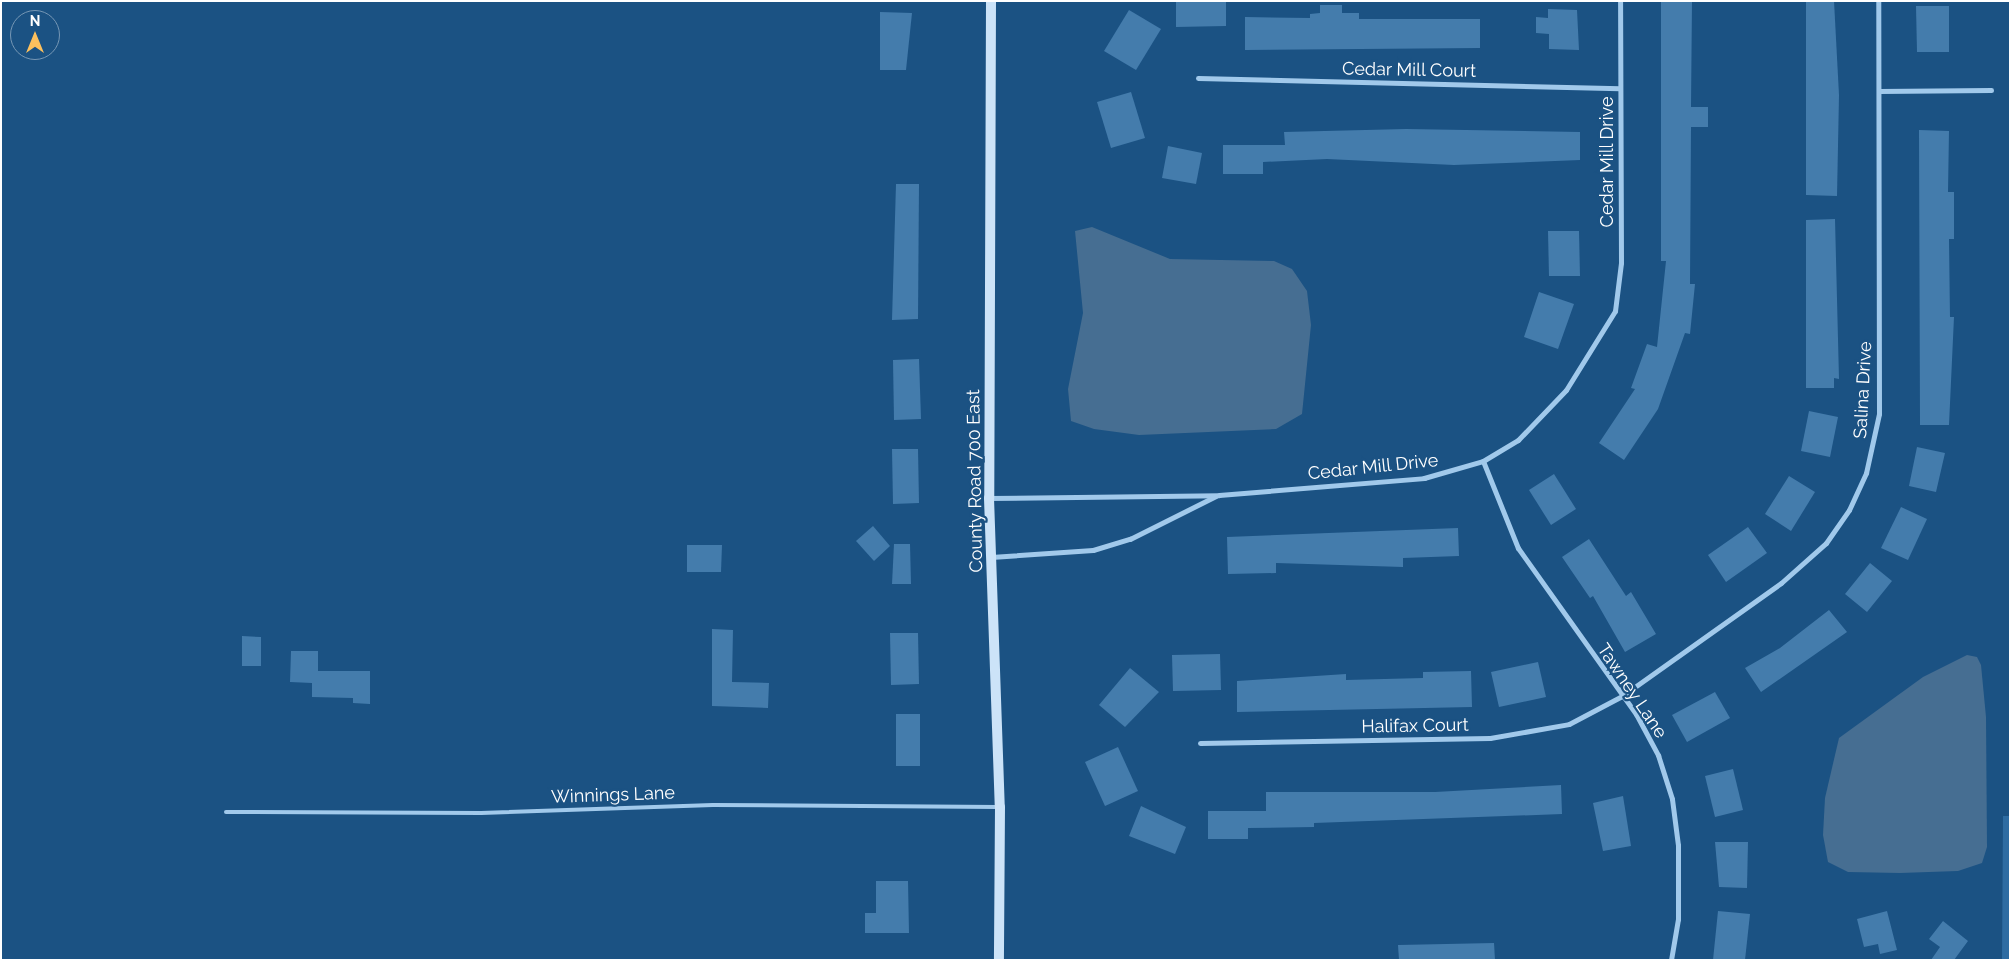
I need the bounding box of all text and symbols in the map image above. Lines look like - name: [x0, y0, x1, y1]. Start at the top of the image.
- north arrow: [10, 10, 60, 60]
- text: N: [30, 13, 40, 29]
- street label: Cedar Mill Court: [1341, 58, 1477, 82]
- street label: Cedar Mill Drive: [1596, 96, 1618, 228]
- street label: Salina Drive: [1850, 341, 1876, 439]
- street label: County Road 700 East: [963, 389, 987, 573]
- street label: Cedar Mill Drive: [1306, 449, 1440, 485]
- street label: Tawney Lane: [1592, 639, 1672, 743]
- street label: Halifax Court: [1361, 714, 1469, 738]
- street label: Winnings Lane: [551, 782, 675, 808]

